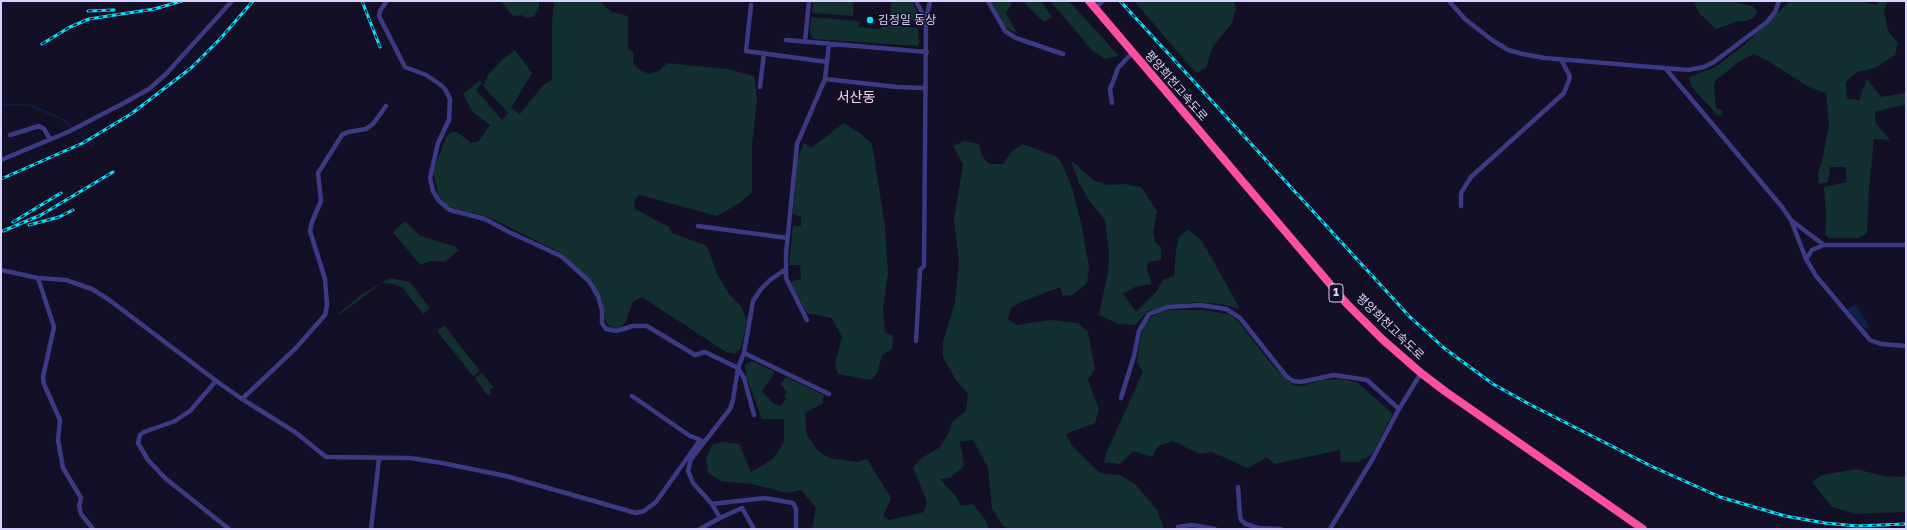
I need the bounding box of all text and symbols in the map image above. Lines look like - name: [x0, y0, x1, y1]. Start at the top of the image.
- place label: 김정일 동상: [878, 13, 936, 27]
- marker: 김정일 동상: [865, 15, 875, 25]
- street label: 평양희천고속도로: [1142, 48, 1210, 124]
- district label: 서산동: [837, 90, 875, 106]
- road number: 1: [1329, 284, 1343, 302]
- street label: 평양희천고속도로: [1353, 291, 1427, 363]

